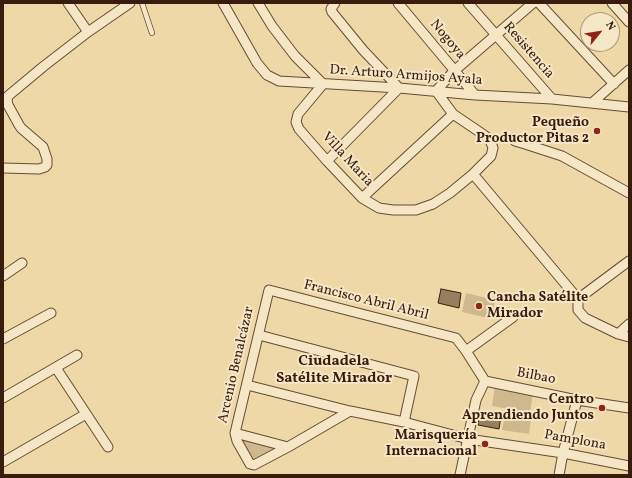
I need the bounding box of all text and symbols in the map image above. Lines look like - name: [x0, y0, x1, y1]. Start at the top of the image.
- north arrow: [580, 12, 620, 52]
- street label: Nogoya: [426, 17, 468, 63]
- street label: Resistencia: [499, 19, 557, 83]
- text: N: [601, 19, 618, 33]
- street label: Dr. Arturo Armijos Ayala: [329, 62, 483, 90]
- place label: Pequeño Productor Pitas 2: [476, 115, 589, 148]
- marker: Pequeño Productor Pitas 2: [592, 126, 602, 136]
- street label: Villa Maria: [318, 129, 376, 191]
- street label: Francisco Abril Abril: [302, 277, 430, 325]
- place label: Cancha Satélite Mirador: [487, 290, 588, 322]
- marker: Cancha Satélite Mirador: [474, 301, 484, 311]
- street label: Arcenio Benalcázar: [215, 305, 259, 425]
- district label: Ciudadela Satélite Mirador: [276, 353, 392, 388]
- street label: Bilbao: [515, 365, 557, 389]
- place label: Centro Aprendiendo Juntos: [462, 392, 594, 424]
- marker: Centro Aprendiendo Juntos: [597, 403, 607, 413]
- street label: Pamplona: [543, 427, 607, 455]
- place label: Marisquería Internacional: [386, 428, 477, 460]
- marker: Marisquería Internacional: [480, 439, 490, 449]

